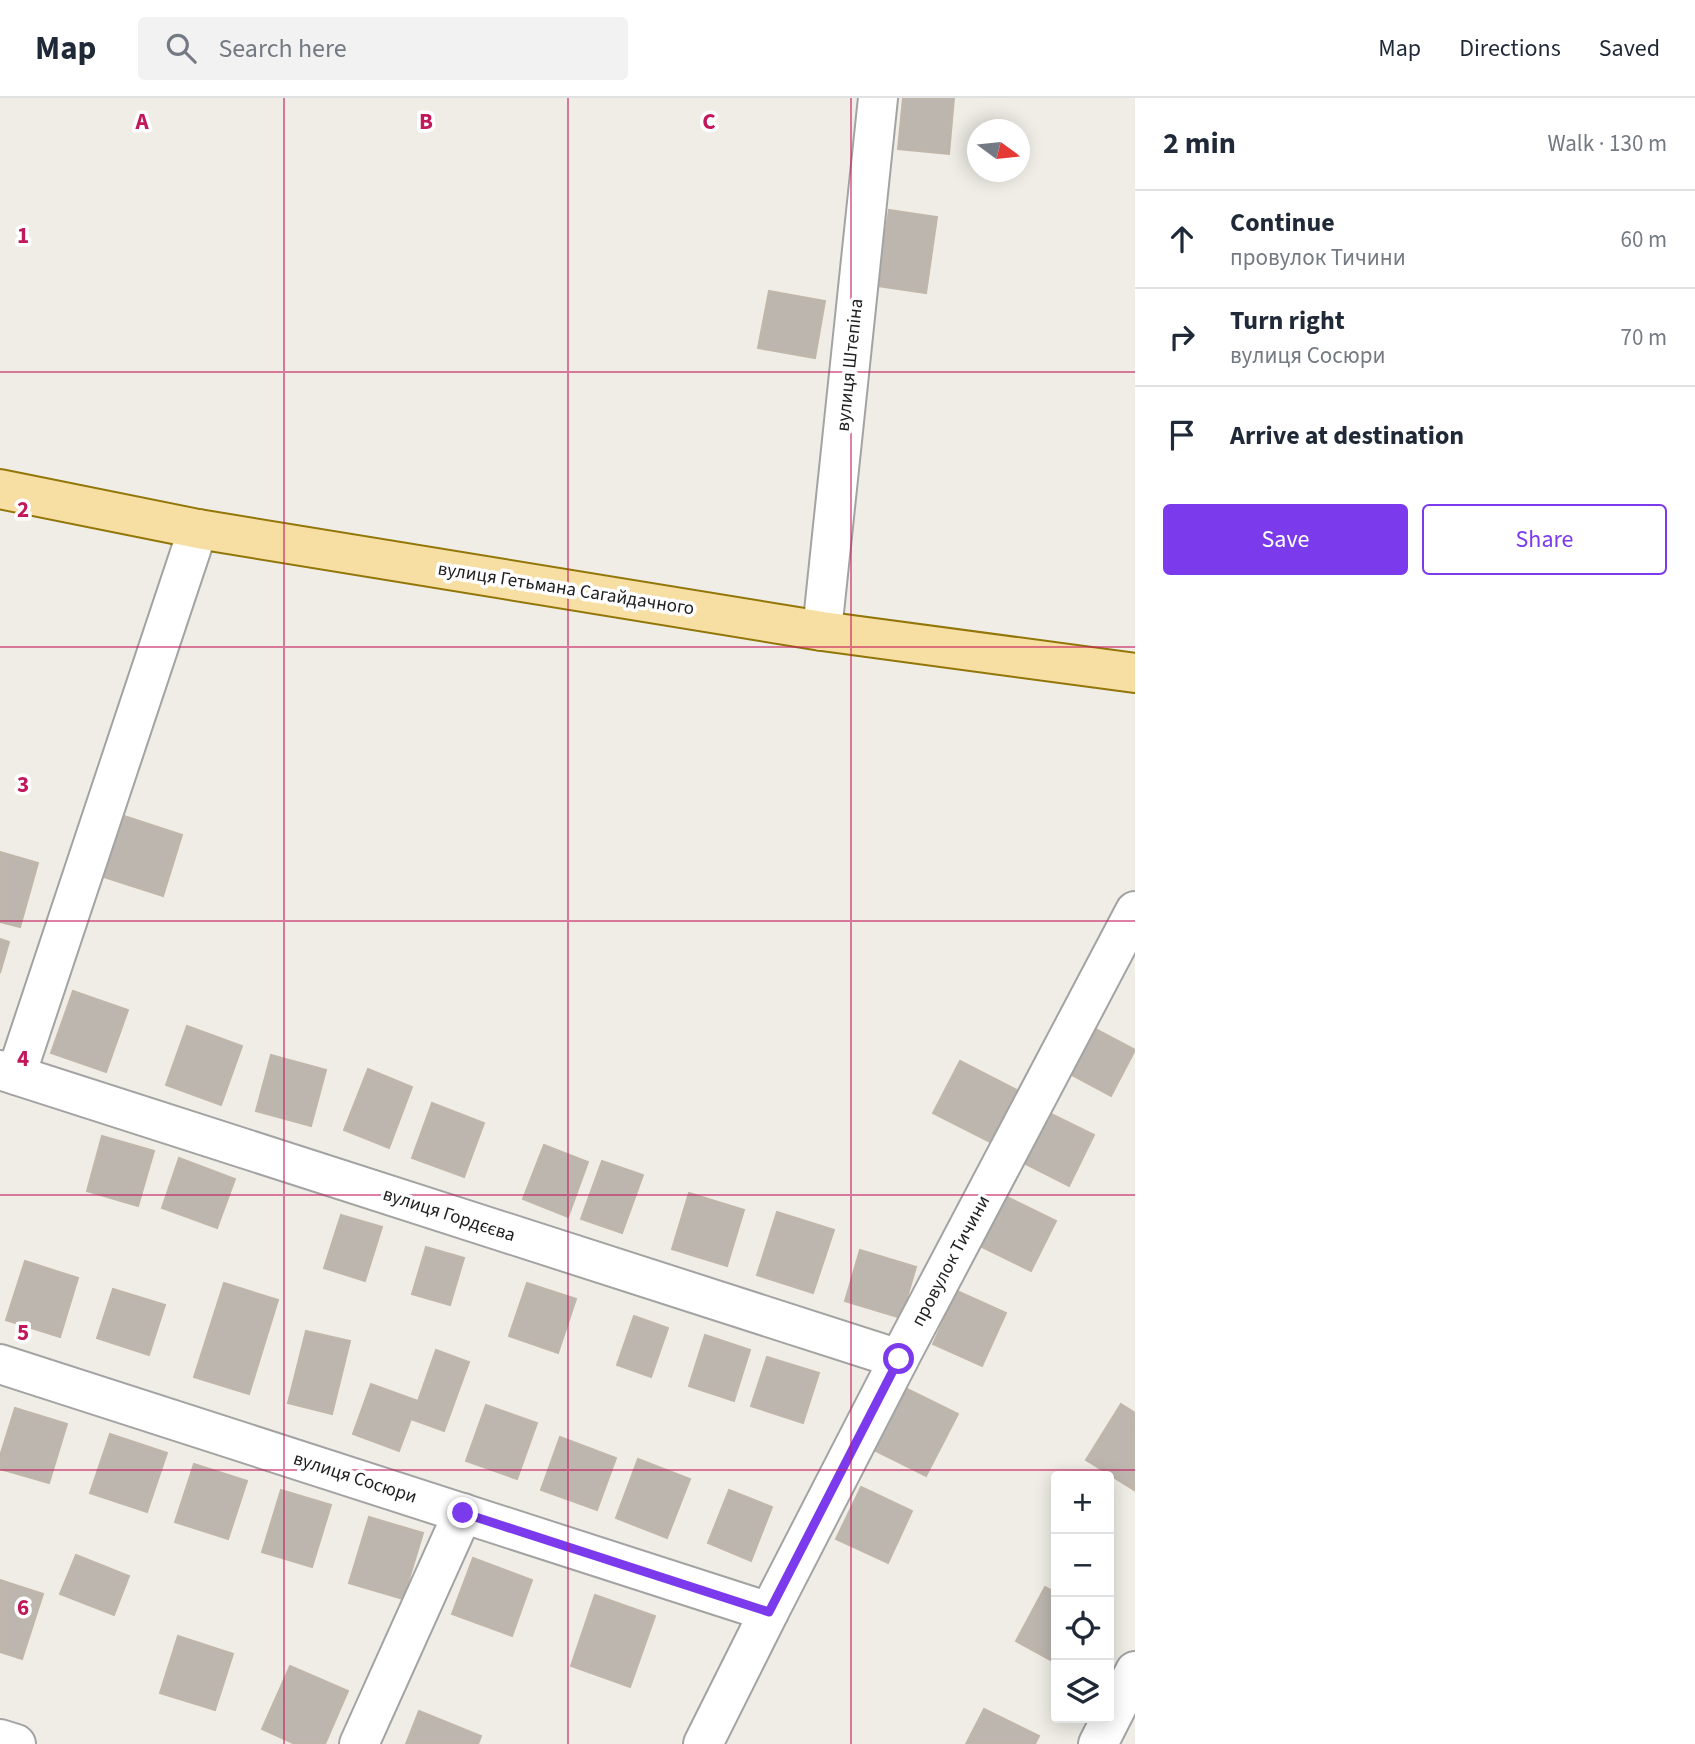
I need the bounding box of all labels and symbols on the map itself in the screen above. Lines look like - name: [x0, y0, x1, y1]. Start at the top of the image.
- text: A: [134, 105, 149, 138]
- text: B: [419, 105, 433, 138]
- text: C: [702, 105, 716, 138]
- north arrow: [967, 119, 1030, 182]
- text: 1: [17, 219, 29, 252]
- street label: вулиця Штепіна: [830, 297, 870, 433]
- text: 2: [17, 493, 29, 526]
- street label: вулиця Гетьмана Сагайдачного: [436, 555, 696, 623]
- text: 3: [17, 768, 29, 801]
- text: 4: [17, 1042, 29, 1075]
- street label: вулиця Гордєєва: [379, 1181, 519, 1249]
- street label: провулок Тичини: [905, 1191, 997, 1331]
- text: 5: [17, 1316, 29, 1349]
- route start: [883, 1343, 914, 1374]
- street label: вулиця Сосюри: [290, 1445, 420, 1511]
- route end: [447, 1497, 478, 1528]
- text: 6: [17, 1591, 29, 1624]

